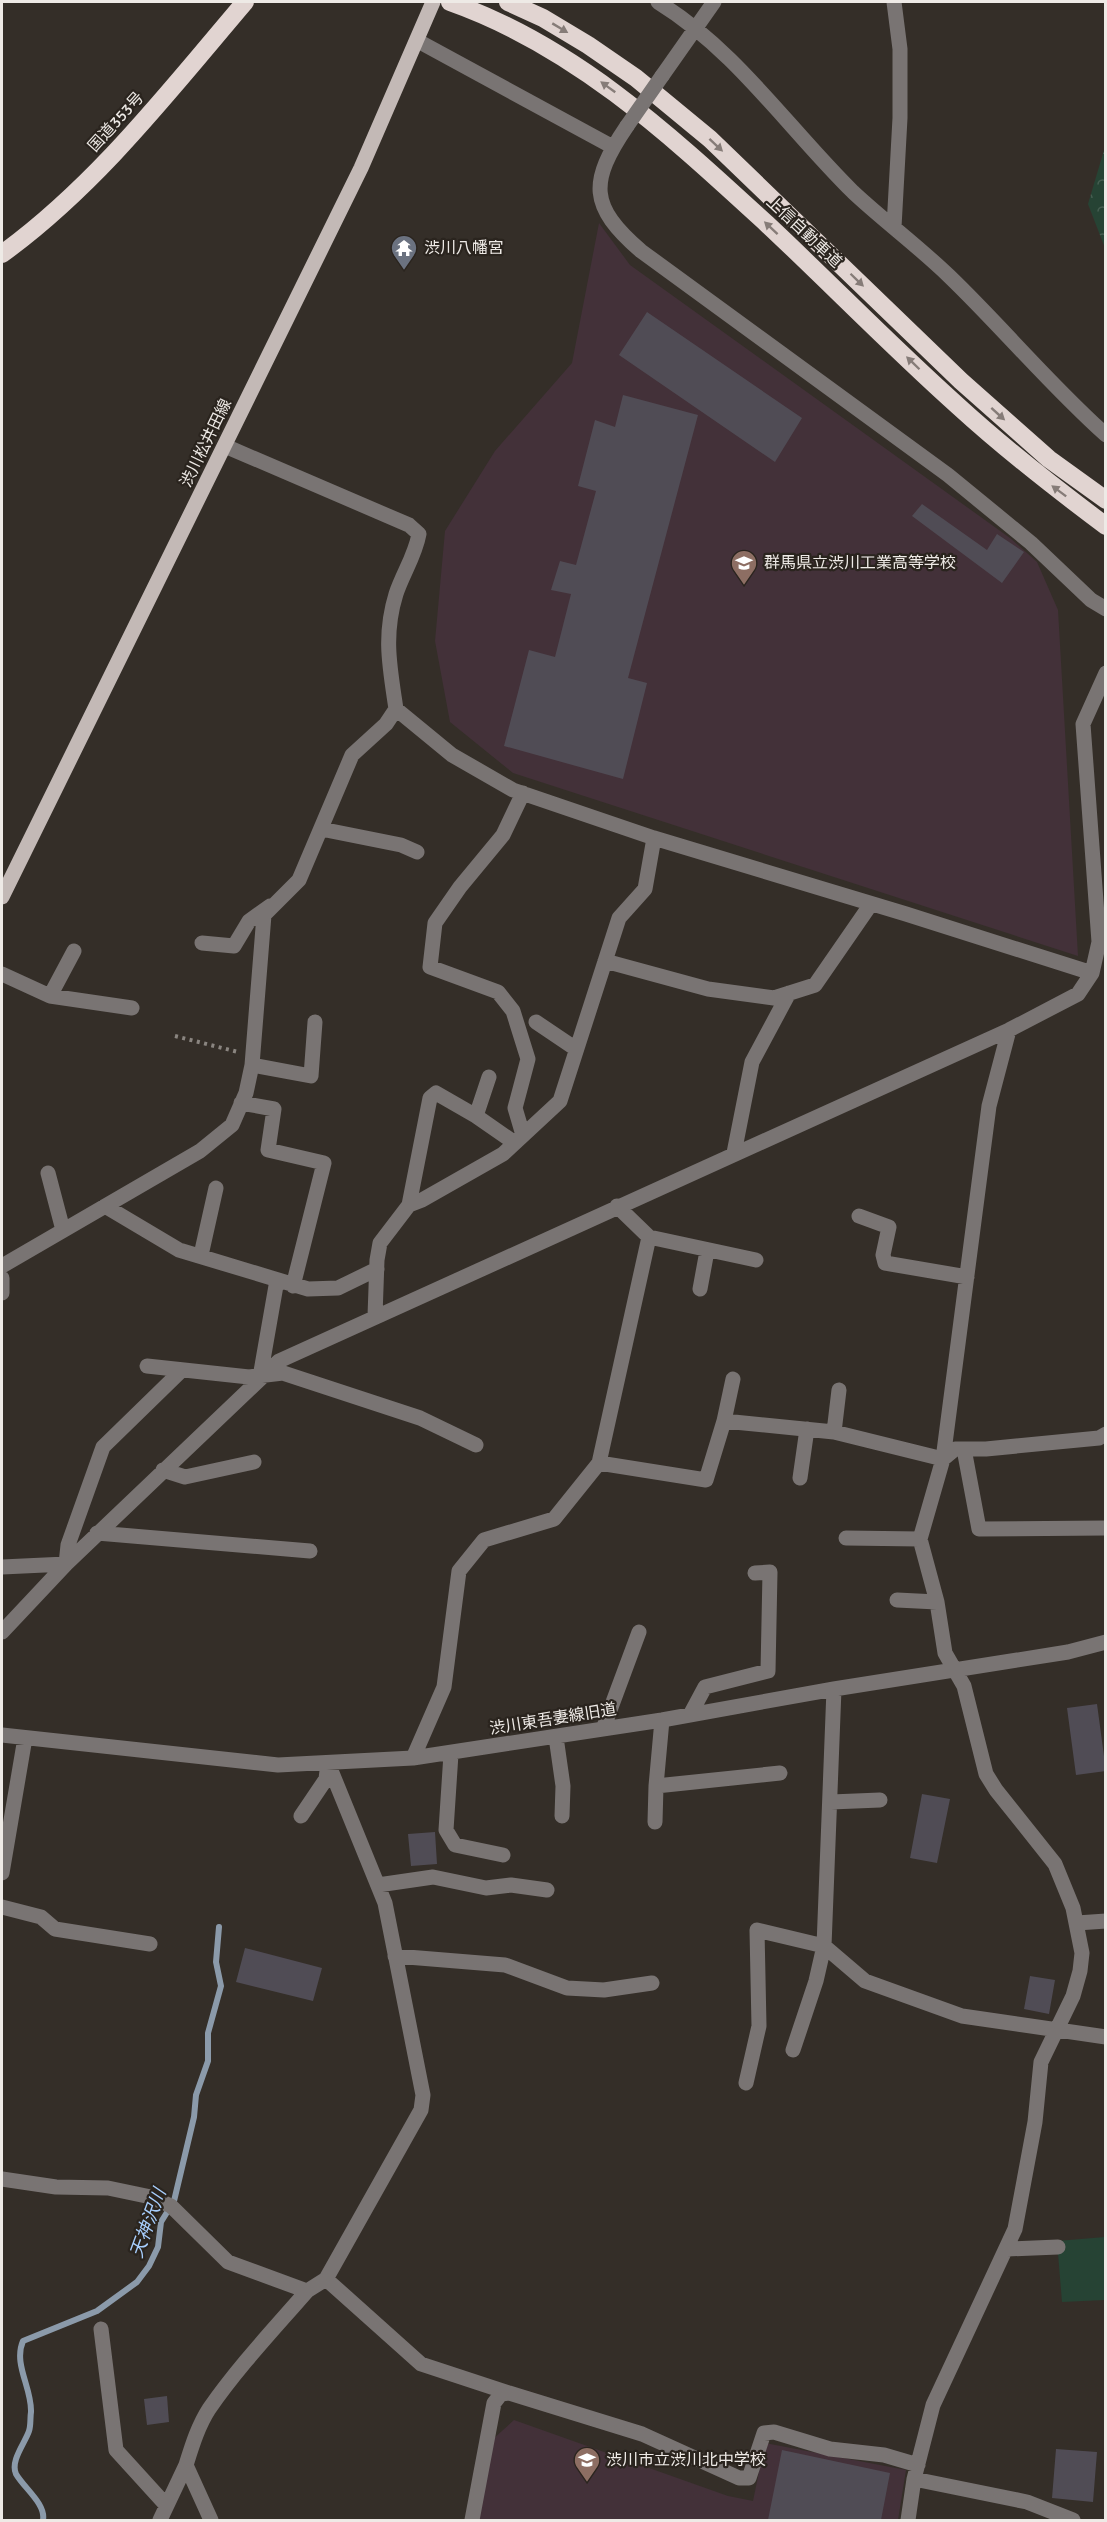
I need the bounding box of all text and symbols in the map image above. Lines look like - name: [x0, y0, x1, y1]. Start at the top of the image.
- one-way arrow: [552, 23, 568, 34]
- one-way arrow: [600, 81, 616, 93]
- street label: 国道353号: [84, 88, 148, 156]
- one-way arrow: [708, 138, 723, 151]
- street label: 上信自動車道: [762, 192, 846, 272]
- one-way arrow: [764, 222, 779, 235]
- temple icon: 渋川八幡宮: [389, 233, 419, 271]
- place label: 渋川八幡宮: [424, 238, 504, 258]
- one-way arrow: [850, 272, 864, 286]
- one-way arrow: [906, 356, 920, 370]
- street label: 渋川松井田線: [176, 395, 236, 491]
- one-way arrow: [991, 407, 1006, 421]
- one-way arrow: [1051, 486, 1066, 498]
- school or university icon: 群馬県立渋川工業高等学校: [729, 548, 759, 586]
- place label: 群馬県立渋川工業高等学校: [764, 553, 956, 573]
- street label: 渋川東吾妻線旧道: [488, 1699, 618, 1739]
- water label: 天神沢川: [125, 2184, 171, 2261]
- school or university icon: 渋川市立渋川北中学校: [572, 2445, 602, 2483]
- place label: 渋川市立渋川北中学校: [606, 2450, 766, 2470]

